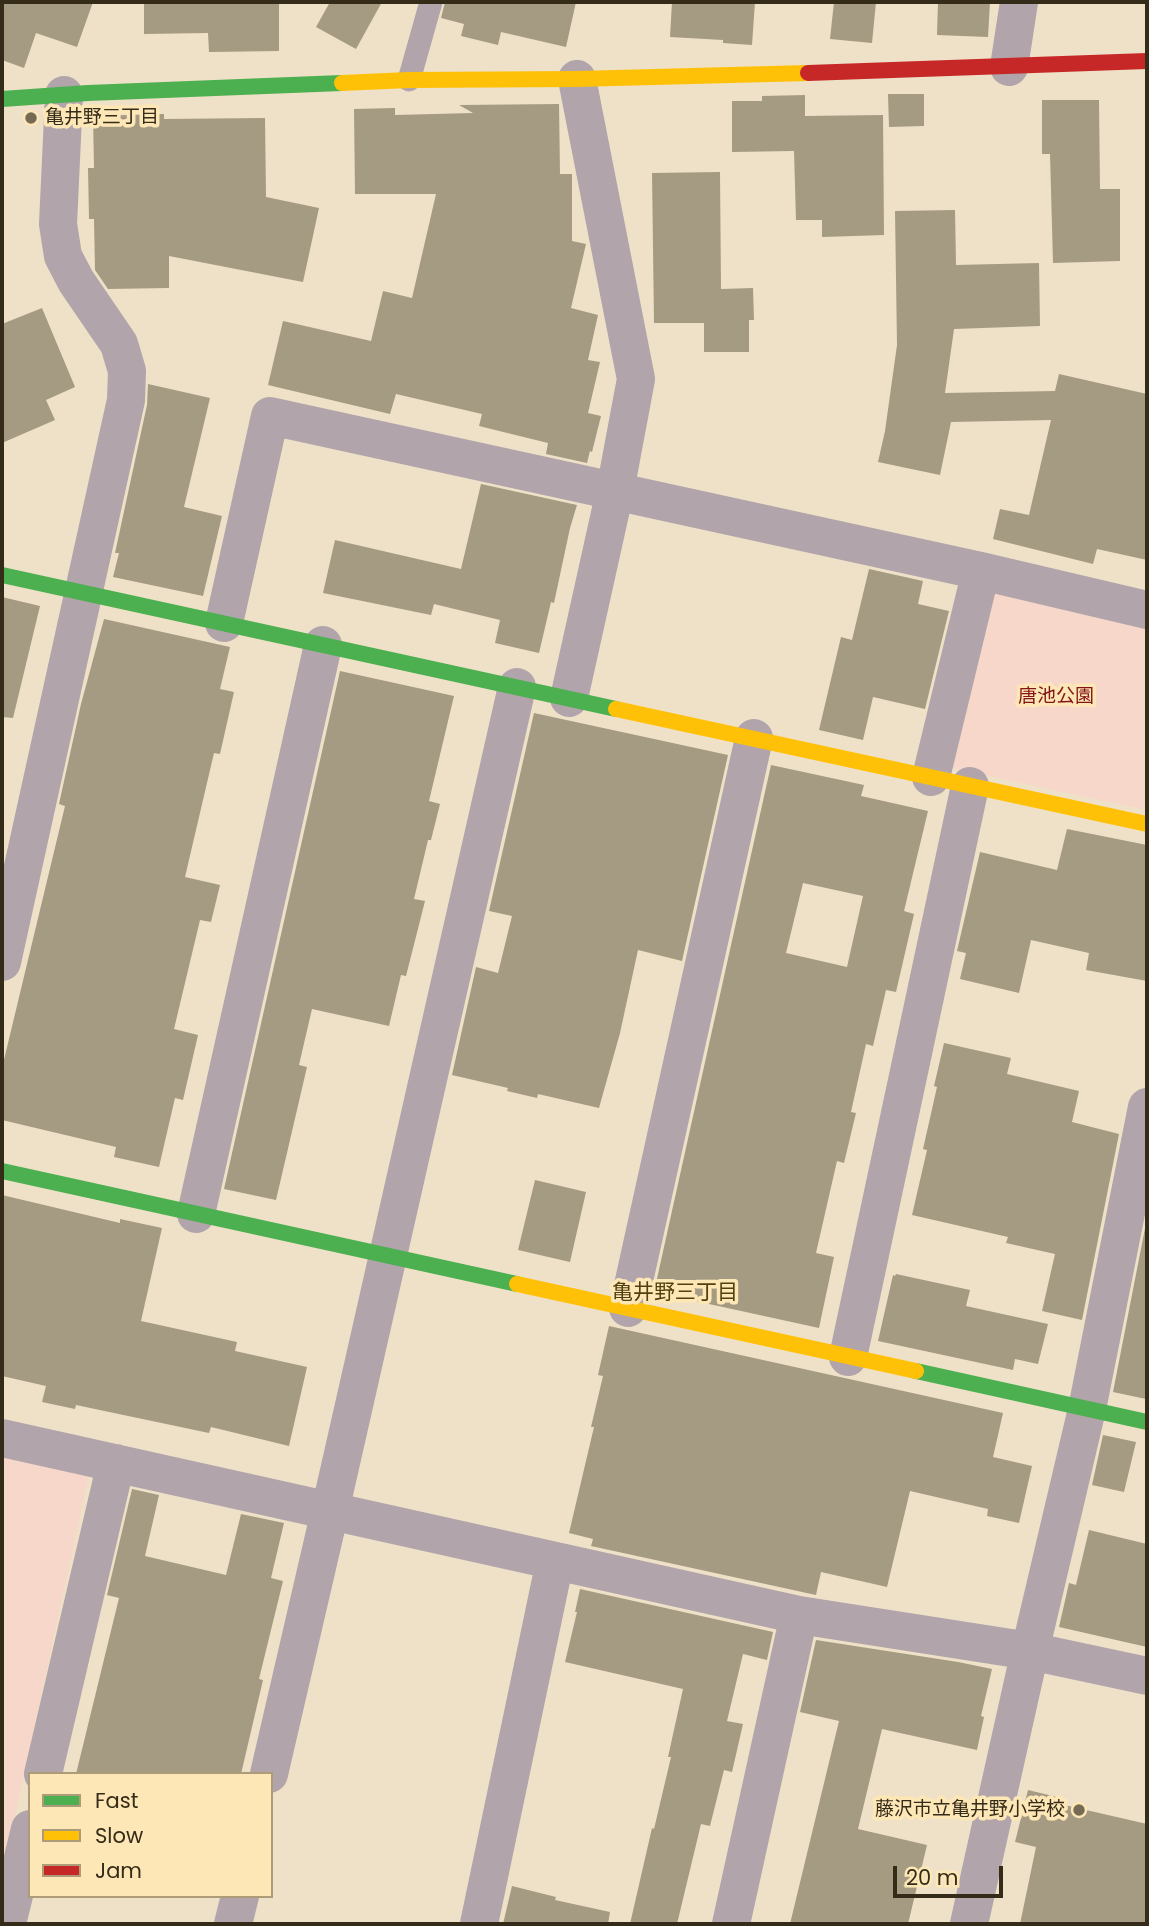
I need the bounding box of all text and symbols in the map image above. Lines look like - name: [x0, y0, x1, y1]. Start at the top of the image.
- place label: 亀井野三丁目: [45, 107, 159, 129]
- marker: 亀井野三丁目: [23, 110, 39, 126]
- park label: 唐池公園: [1018, 686, 1094, 708]
- district label: 亀井野三丁目: [612, 1281, 738, 1307]
- legend: [28, 1772, 273, 1898]
- text: Fast: [95, 1786, 138, 1815]
- place label: 藤沢市立亀井野小学校: [875, 1799, 1065, 1821]
- marker: 藤沢市立亀井野小学校: [1071, 1802, 1087, 1818]
- text: Slow: [95, 1821, 143, 1850]
- scale bar: [897, 1853, 1007, 1897]
- text: Jam: [95, 1856, 142, 1885]
- text: 20 m: [906, 1863, 959, 1892]

